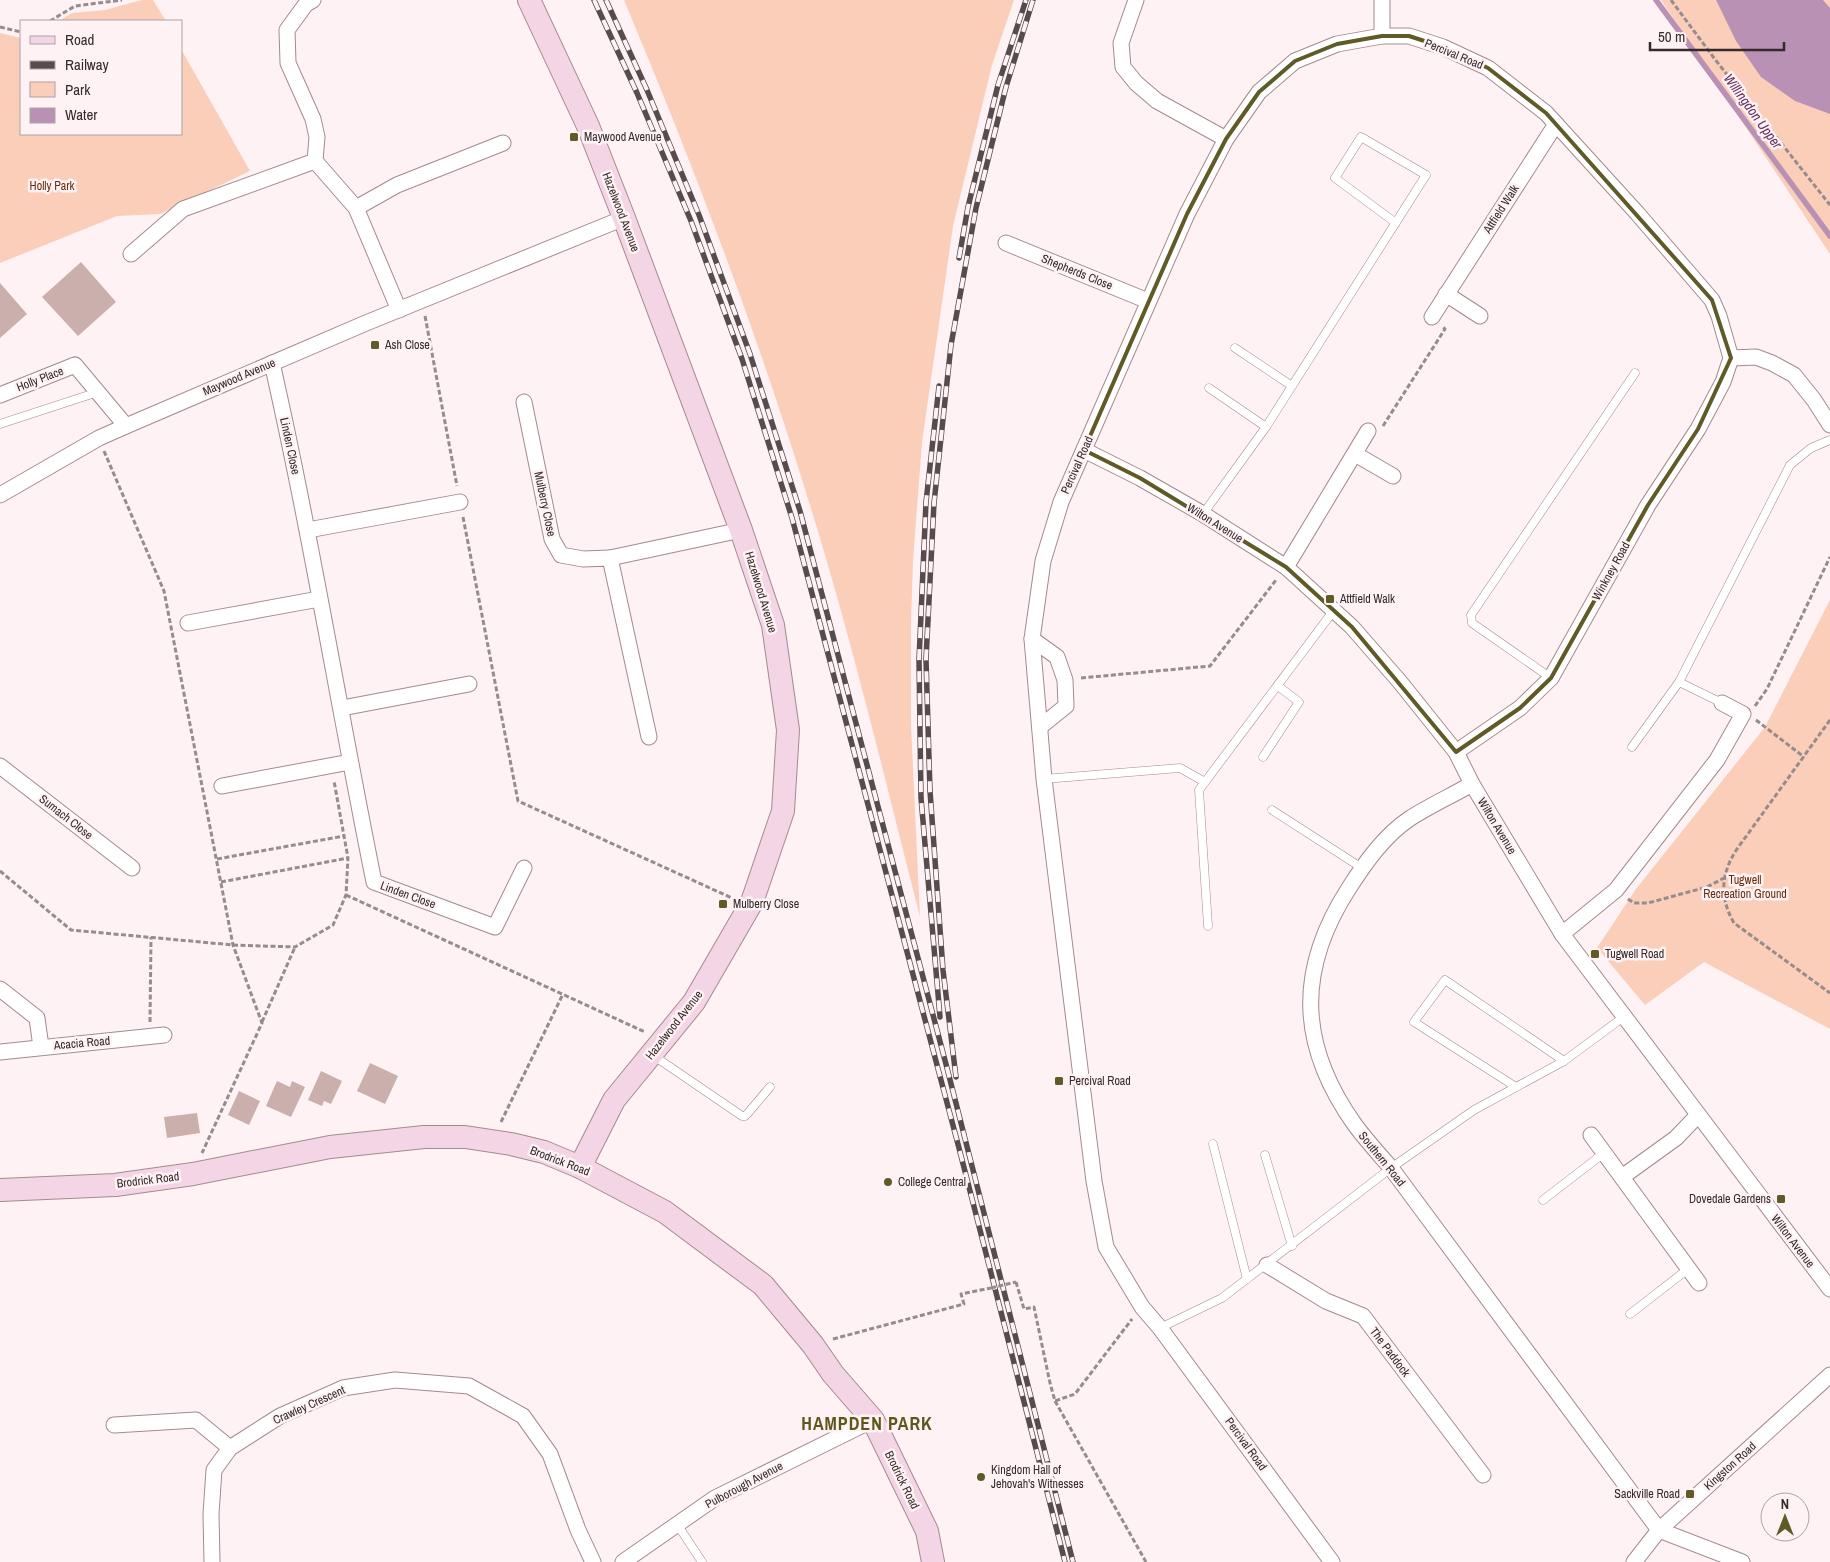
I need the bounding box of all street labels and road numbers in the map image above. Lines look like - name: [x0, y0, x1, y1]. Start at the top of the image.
- street label: Percival Road: [1422, 35, 1486, 73]
- street label: Hazelwood Avenue: [598, 170, 644, 254]
- street label: Attfield Walk: [1479, 182, 1523, 237]
- street label: Shepherds Close: [1039, 250, 1115, 294]
- street label: Maywood Avenue: [200, 354, 278, 400]
- street label: Holly Place: [14, 363, 66, 395]
- street label: Linden Close: [276, 416, 304, 476]
- street label: Percival Road: [1057, 434, 1097, 496]
- street label: Mulberry Close: [530, 470, 560, 538]
- street label: Wilton Avenue: [1184, 499, 1246, 547]
- street label: Winkney Road: [1588, 539, 1634, 603]
- street label: Hazelwood Avenue: [741, 549, 781, 635]
- street label: Sumach Close: [36, 791, 96, 843]
- street label: Wilton Avenue: [1474, 795, 1520, 857]
- street label: Linden Close: [378, 878, 438, 912]
- street label: Hazelwood Avenue: [642, 987, 706, 1063]
- street label: Acacia Road: [52, 1033, 111, 1054]
- street label: Southern Road: [1355, 1128, 1409, 1190]
- street label: Brodrick Road: [528, 1142, 592, 1180]
- street label: Brodrick Road: [116, 1168, 180, 1192]
- street label: Wilton Avenue: [1768, 1211, 1818, 1271]
- street label: The Paddock: [1366, 1324, 1414, 1380]
- street label: Crawley Crescent: [270, 1382, 348, 1428]
- street label: Percival Road: [1221, 1414, 1271, 1474]
- street label: Kingston Road: [1700, 1438, 1760, 1494]
- street label: Brodrick Road: [881, 1448, 923, 1512]
- street label: Pulborough Avenue: [702, 1458, 786, 1512]

